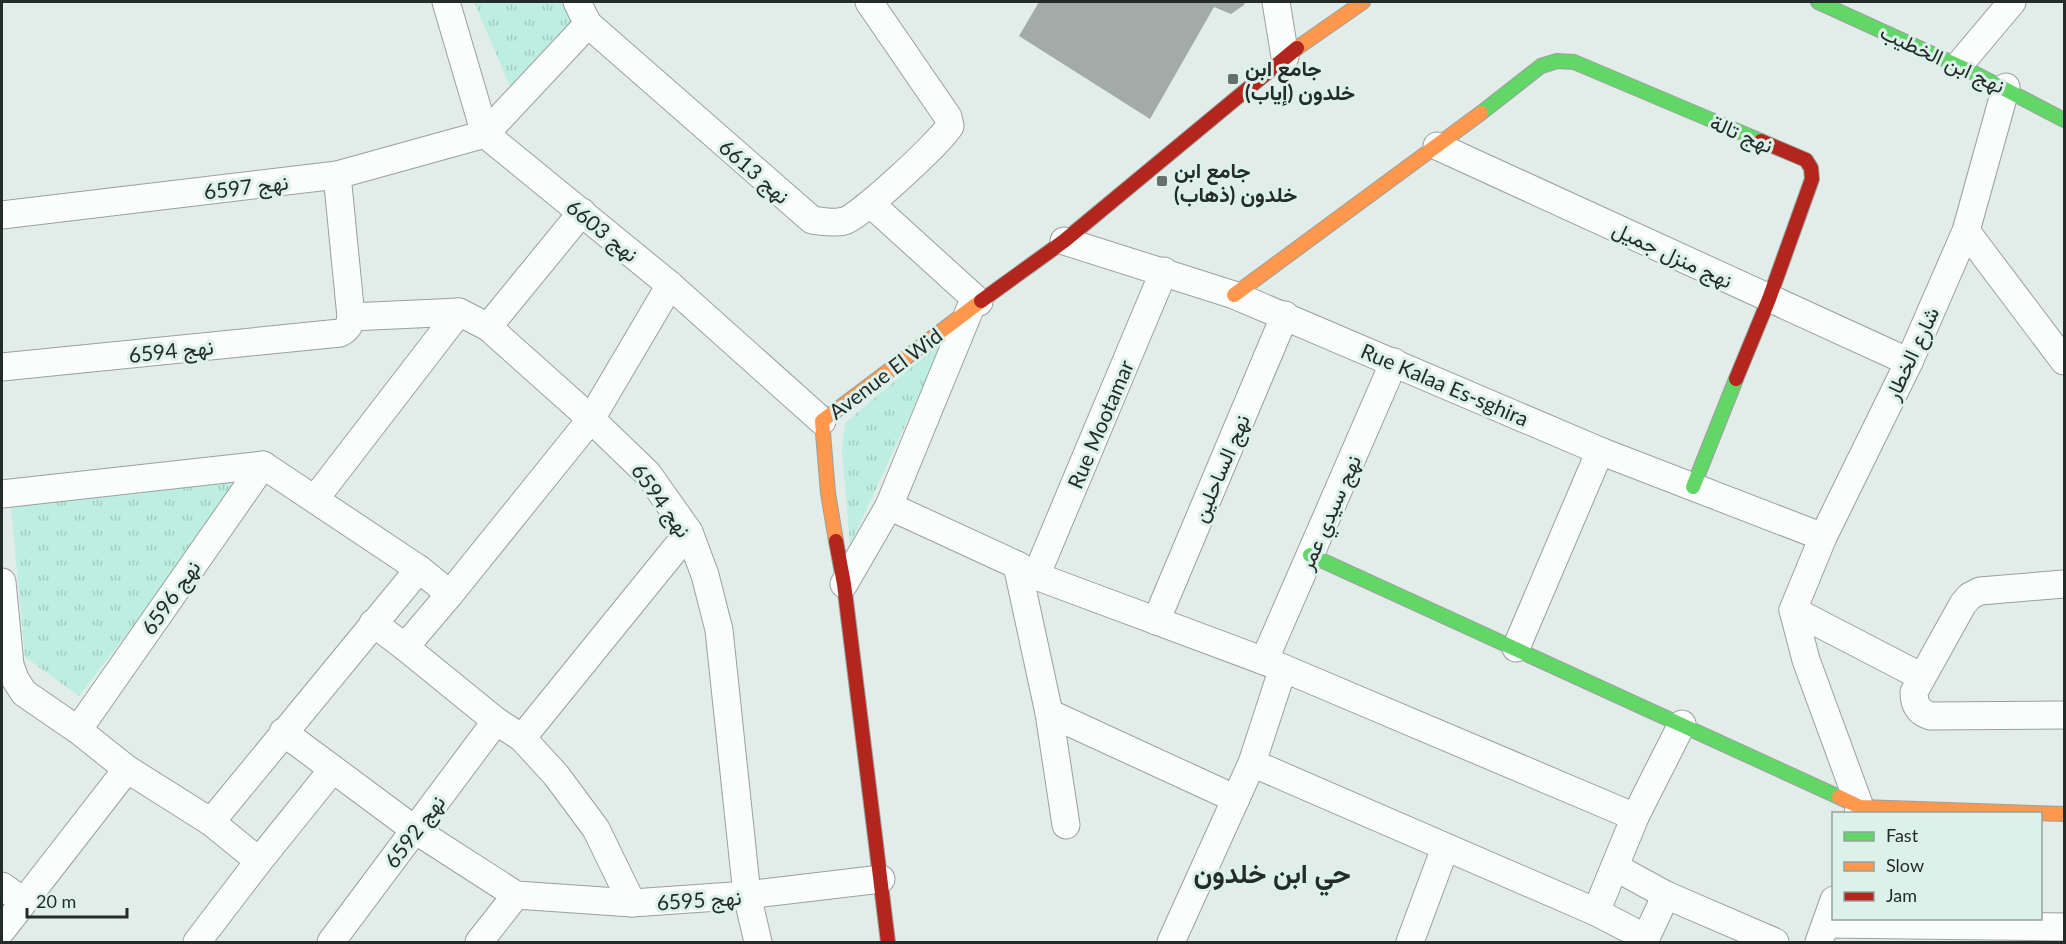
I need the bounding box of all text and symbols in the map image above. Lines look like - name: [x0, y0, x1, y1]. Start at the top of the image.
- street label: نهج ابن الخطيب: [1876, 18, 2009, 100]
- place label: جامع ابن خلدون (إياب): [1245, 55, 1355, 107]
- marker: جامع ابن خلدون (إياب): [1226, 72, 1240, 86]
- street label: نهج تالة: [1706, 109, 1777, 160]
- street label: نهج 6613: [713, 134, 795, 211]
- place label: جامع ابن خلدون (ذهاب): [1174, 157, 1297, 208]
- street label: نهج 6597: [202, 168, 290, 207]
- marker: جامع ابن خلدون (ذهاب): [1155, 174, 1169, 188]
- street label: نهج 6603: [560, 194, 644, 269]
- street label: نهج منزل جميل: [1608, 215, 1737, 295]
- street label: شارع الخطار: [1878, 303, 1946, 406]
- street label: Avenue El Wid: [823, 322, 947, 424]
- street label: نهج 6594: [127, 333, 215, 370]
- street label: Rue Kalaa Es-sghira: [1357, 337, 1533, 431]
- street label: Rue Mootamar: [1062, 356, 1138, 492]
- street label: نهج الساحلين: [1186, 410, 1257, 527]
- street label: نهج سيدي عمر: [1292, 451, 1371, 577]
- street label: نهج 6594: [624, 458, 697, 544]
- street label: نهج 6596: [135, 555, 207, 641]
- street label: نهج 6592: [378, 790, 452, 874]
- legend: [1832, 812, 2042, 920]
- text: Fast: [1886, 824, 1919, 846]
- text: Slow: [1886, 854, 1924, 876]
- district label: حي ابن خلدون: [1193, 856, 1351, 896]
- scale bar: [27, 881, 128, 919]
- street label: نهج 6595: [656, 884, 742, 917]
- text: Jam: [1886, 884, 1917, 906]
- text: 20 m: [36, 890, 76, 912]

